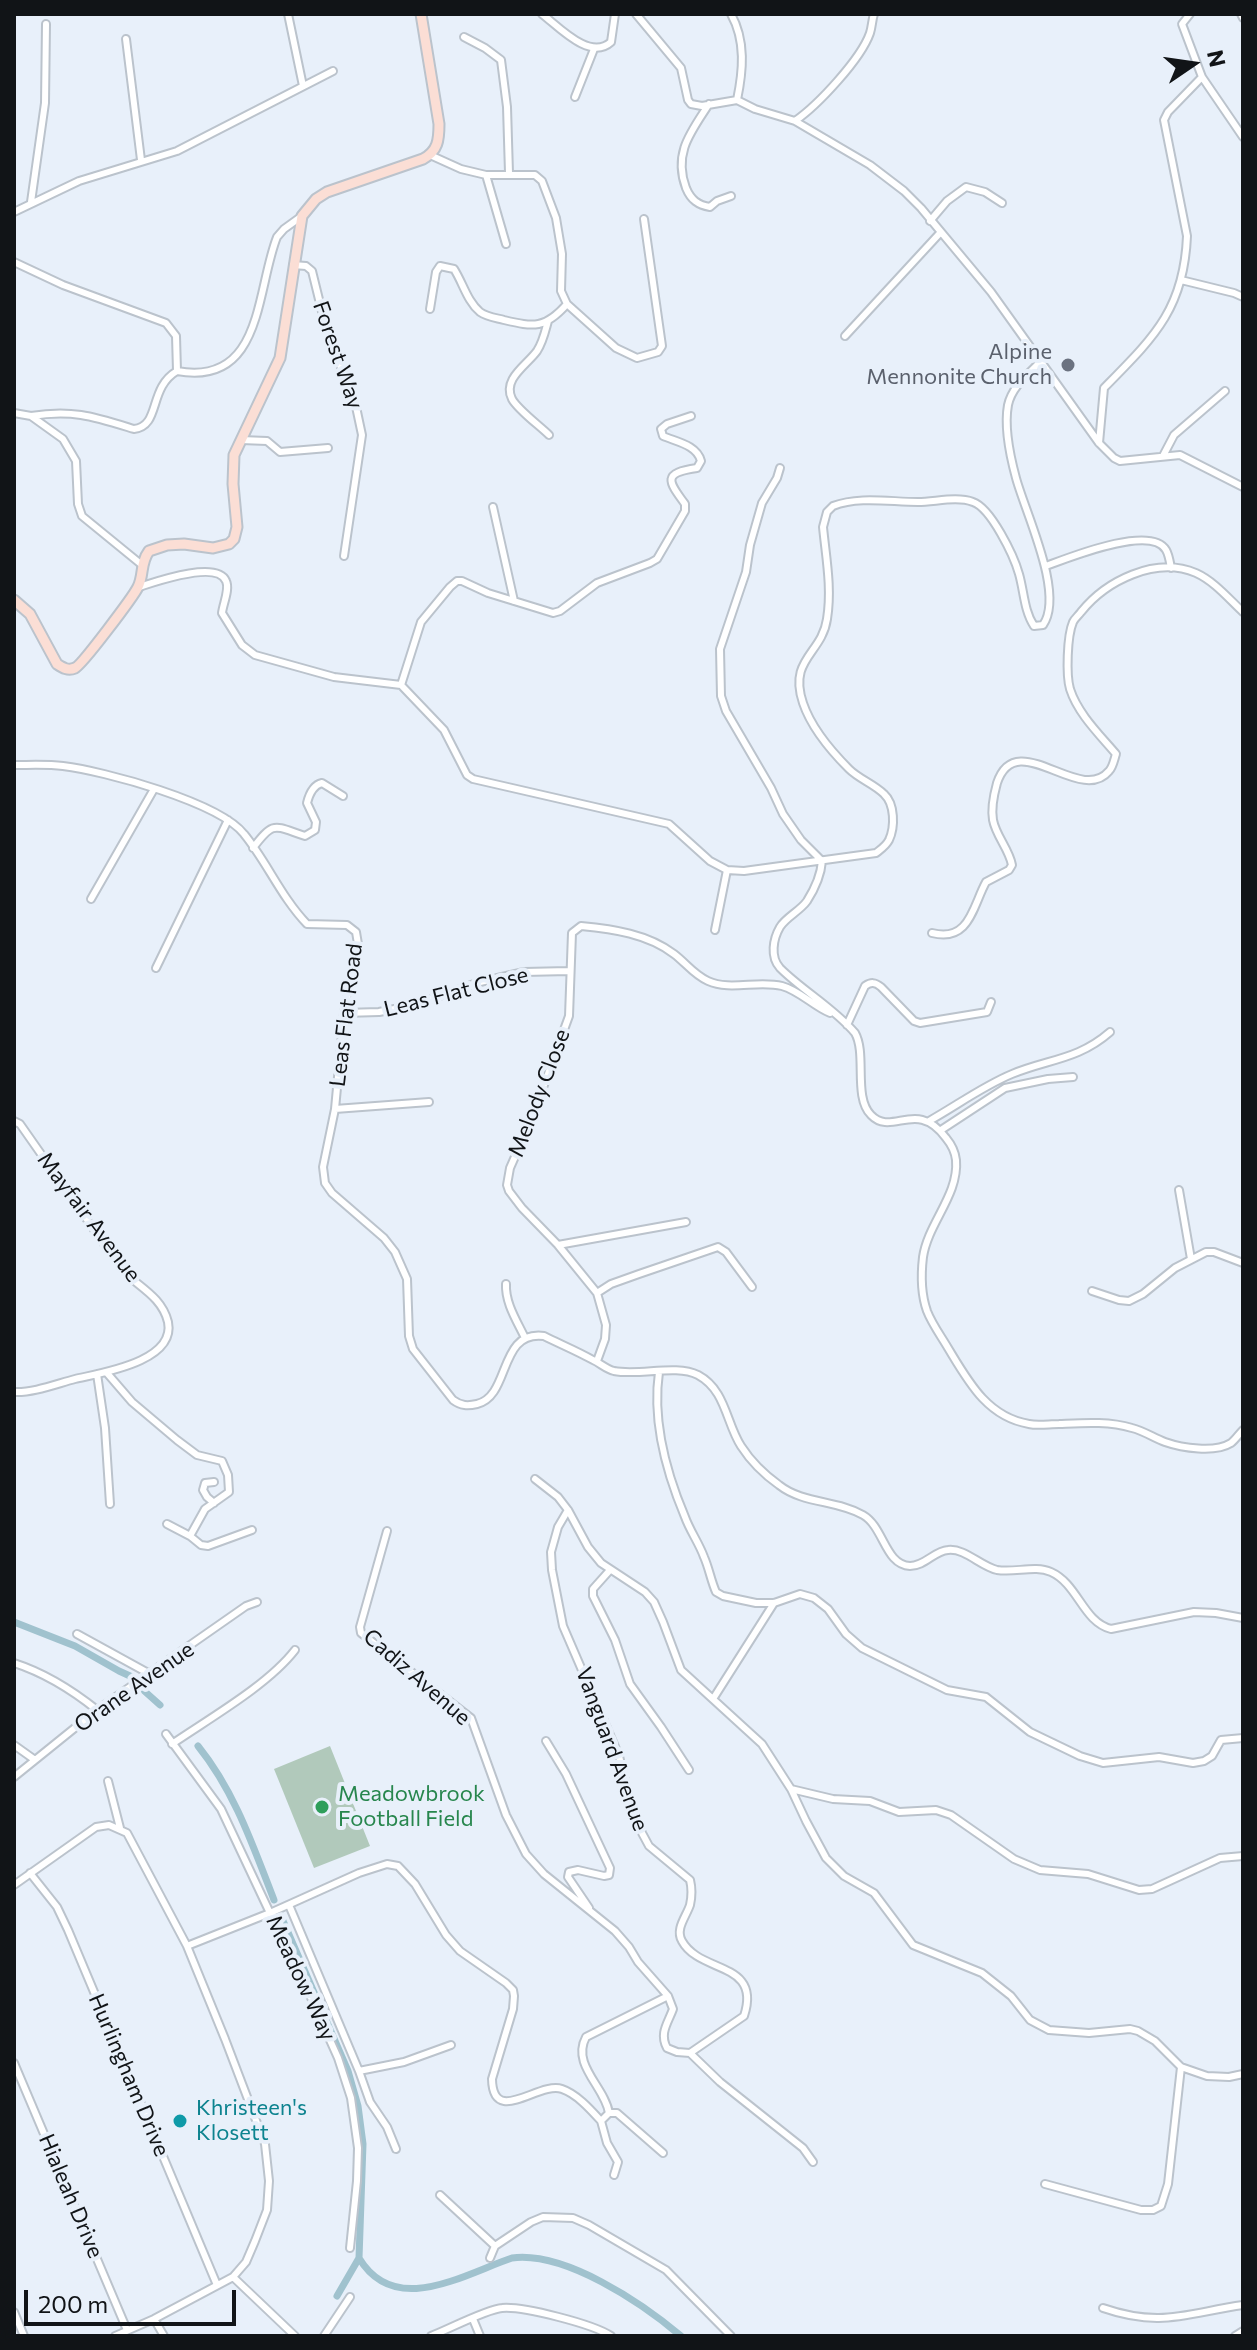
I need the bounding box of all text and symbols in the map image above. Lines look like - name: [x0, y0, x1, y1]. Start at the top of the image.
- north arrow: [1153, 24, 1233, 104]
- text: N: [1202, 47, 1232, 70]
- street label: Forest Way: [307, 298, 369, 412]
- place label: Alpine Mennonite Church: [866, 339, 1052, 390]
- marker: Alpine Mennonite Church: [1059, 356, 1077, 374]
- street label: Leas Flat Road: [324, 942, 368, 1088]
- street label: Leas Flat Close: [381, 961, 531, 1023]
- street label: Melody Close: [503, 1025, 575, 1161]
- street label: Mayfair Avenue: [32, 1147, 146, 1287]
- street label: Cadiz Avenue: [358, 1623, 476, 1731]
- street label: Orane Avenue: [69, 1636, 199, 1738]
- street label: Vanguard Avenue: [570, 1663, 654, 1835]
- place label: Meadowbrook Football Field: [338, 1781, 485, 1832]
- marker: Meadowbrook Football Field: [313, 1798, 331, 1816]
- street label: Meadow Way: [260, 1911, 342, 2045]
- street label: Hurlingham Drive: [83, 1990, 175, 2160]
- place label: Khristeen's Klosett: [196, 2095, 307, 2146]
- marker: Khristeen's Klosett: [171, 2112, 189, 2130]
- street label: Hialeah Drive: [33, 2130, 109, 2262]
- scale bar: [28, 2274, 240, 2324]
- text: 200 m: [38, 2289, 108, 2318]

